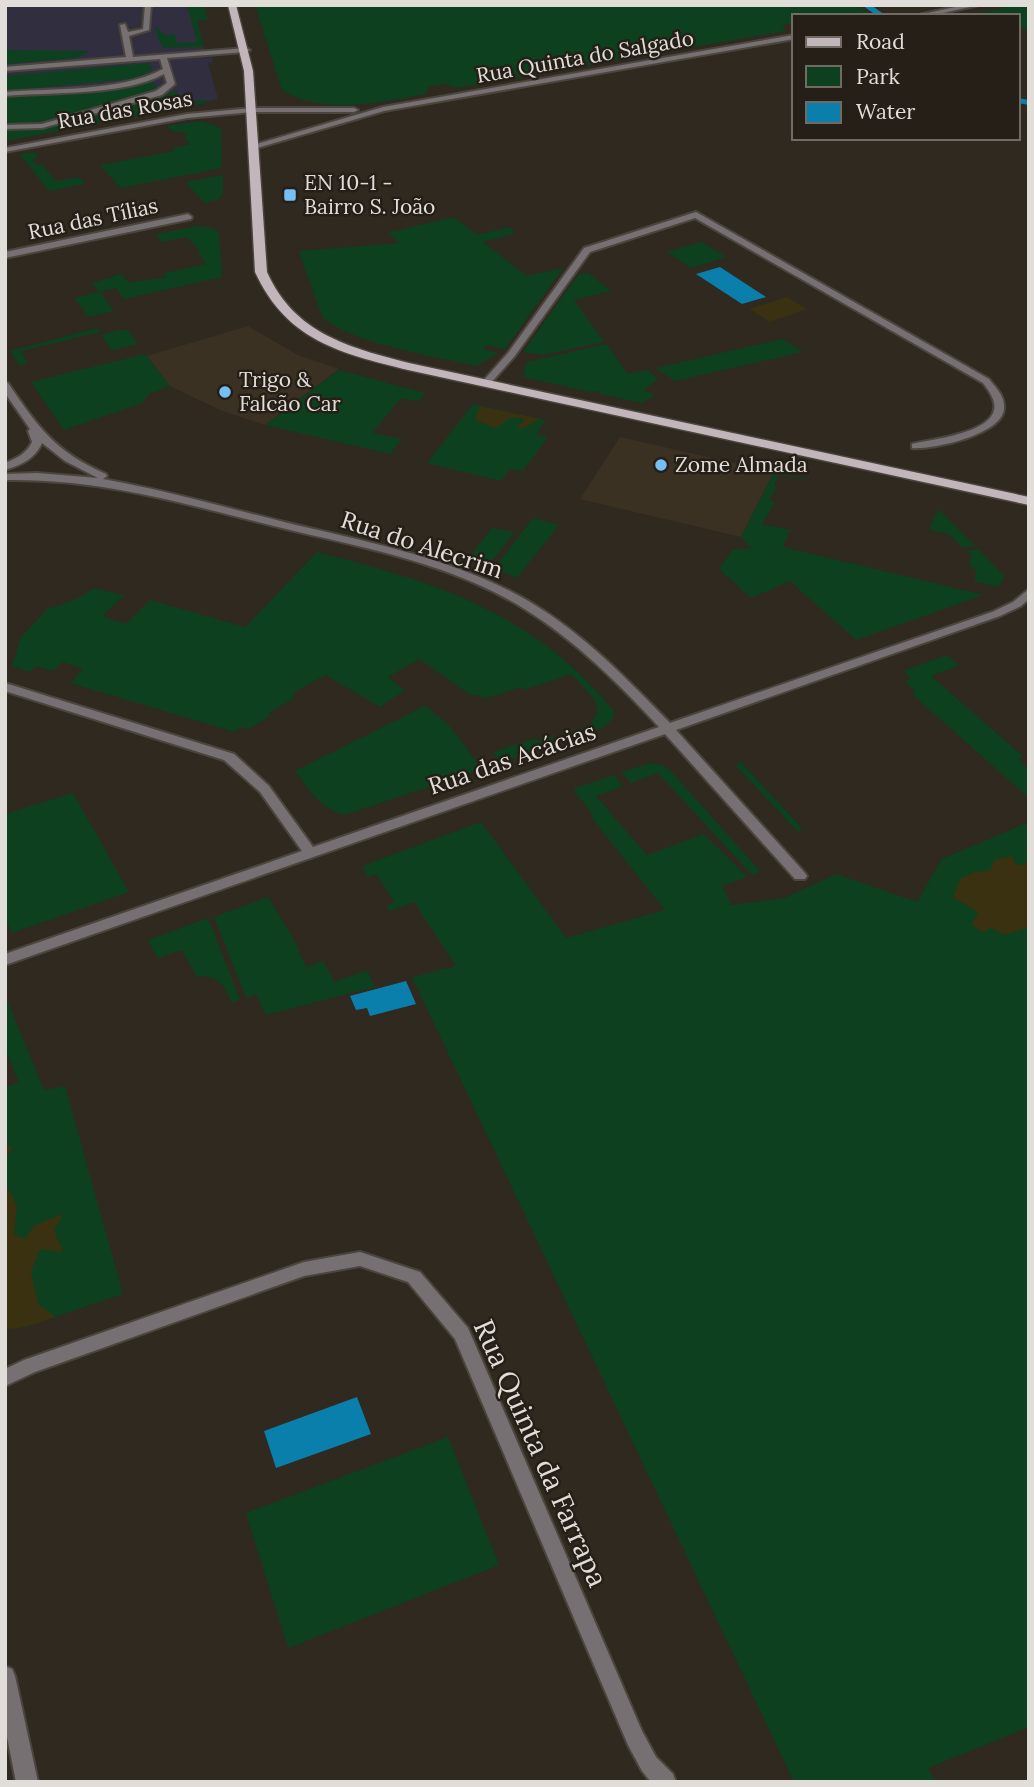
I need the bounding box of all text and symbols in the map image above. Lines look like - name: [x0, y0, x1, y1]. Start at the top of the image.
- legend: [792, 14, 1020, 140]
- street label: Rua Quinta do Salgado: [474, 24, 696, 89]
- text: Road: [856, 28, 905, 55]
- text: Park: [856, 63, 900, 90]
- street label: Rua das Rosas: [55, 84, 194, 135]
- text: Water: [856, 98, 915, 125]
- place label: EN 10-1 - Bairro S. João: [304, 169, 435, 220]
- marker: EN 10-1 - Bairro S. João: [282, 187, 298, 203]
- street label: Rua das Tílias: [25, 192, 160, 245]
- place label: Trigo & Falcão Car: [239, 366, 341, 417]
- marker: Trigo & Falcão Car: [217, 384, 233, 400]
- place label: Zome Almada: [675, 451, 808, 478]
- marker: Zome Almada: [653, 457, 669, 473]
- street label: Rua do Alecrim: [337, 504, 507, 585]
- street label: Rua das Acácias: [424, 715, 600, 802]
- street label: Rua Quinta da Farrapa: [466, 1314, 616, 1592]

